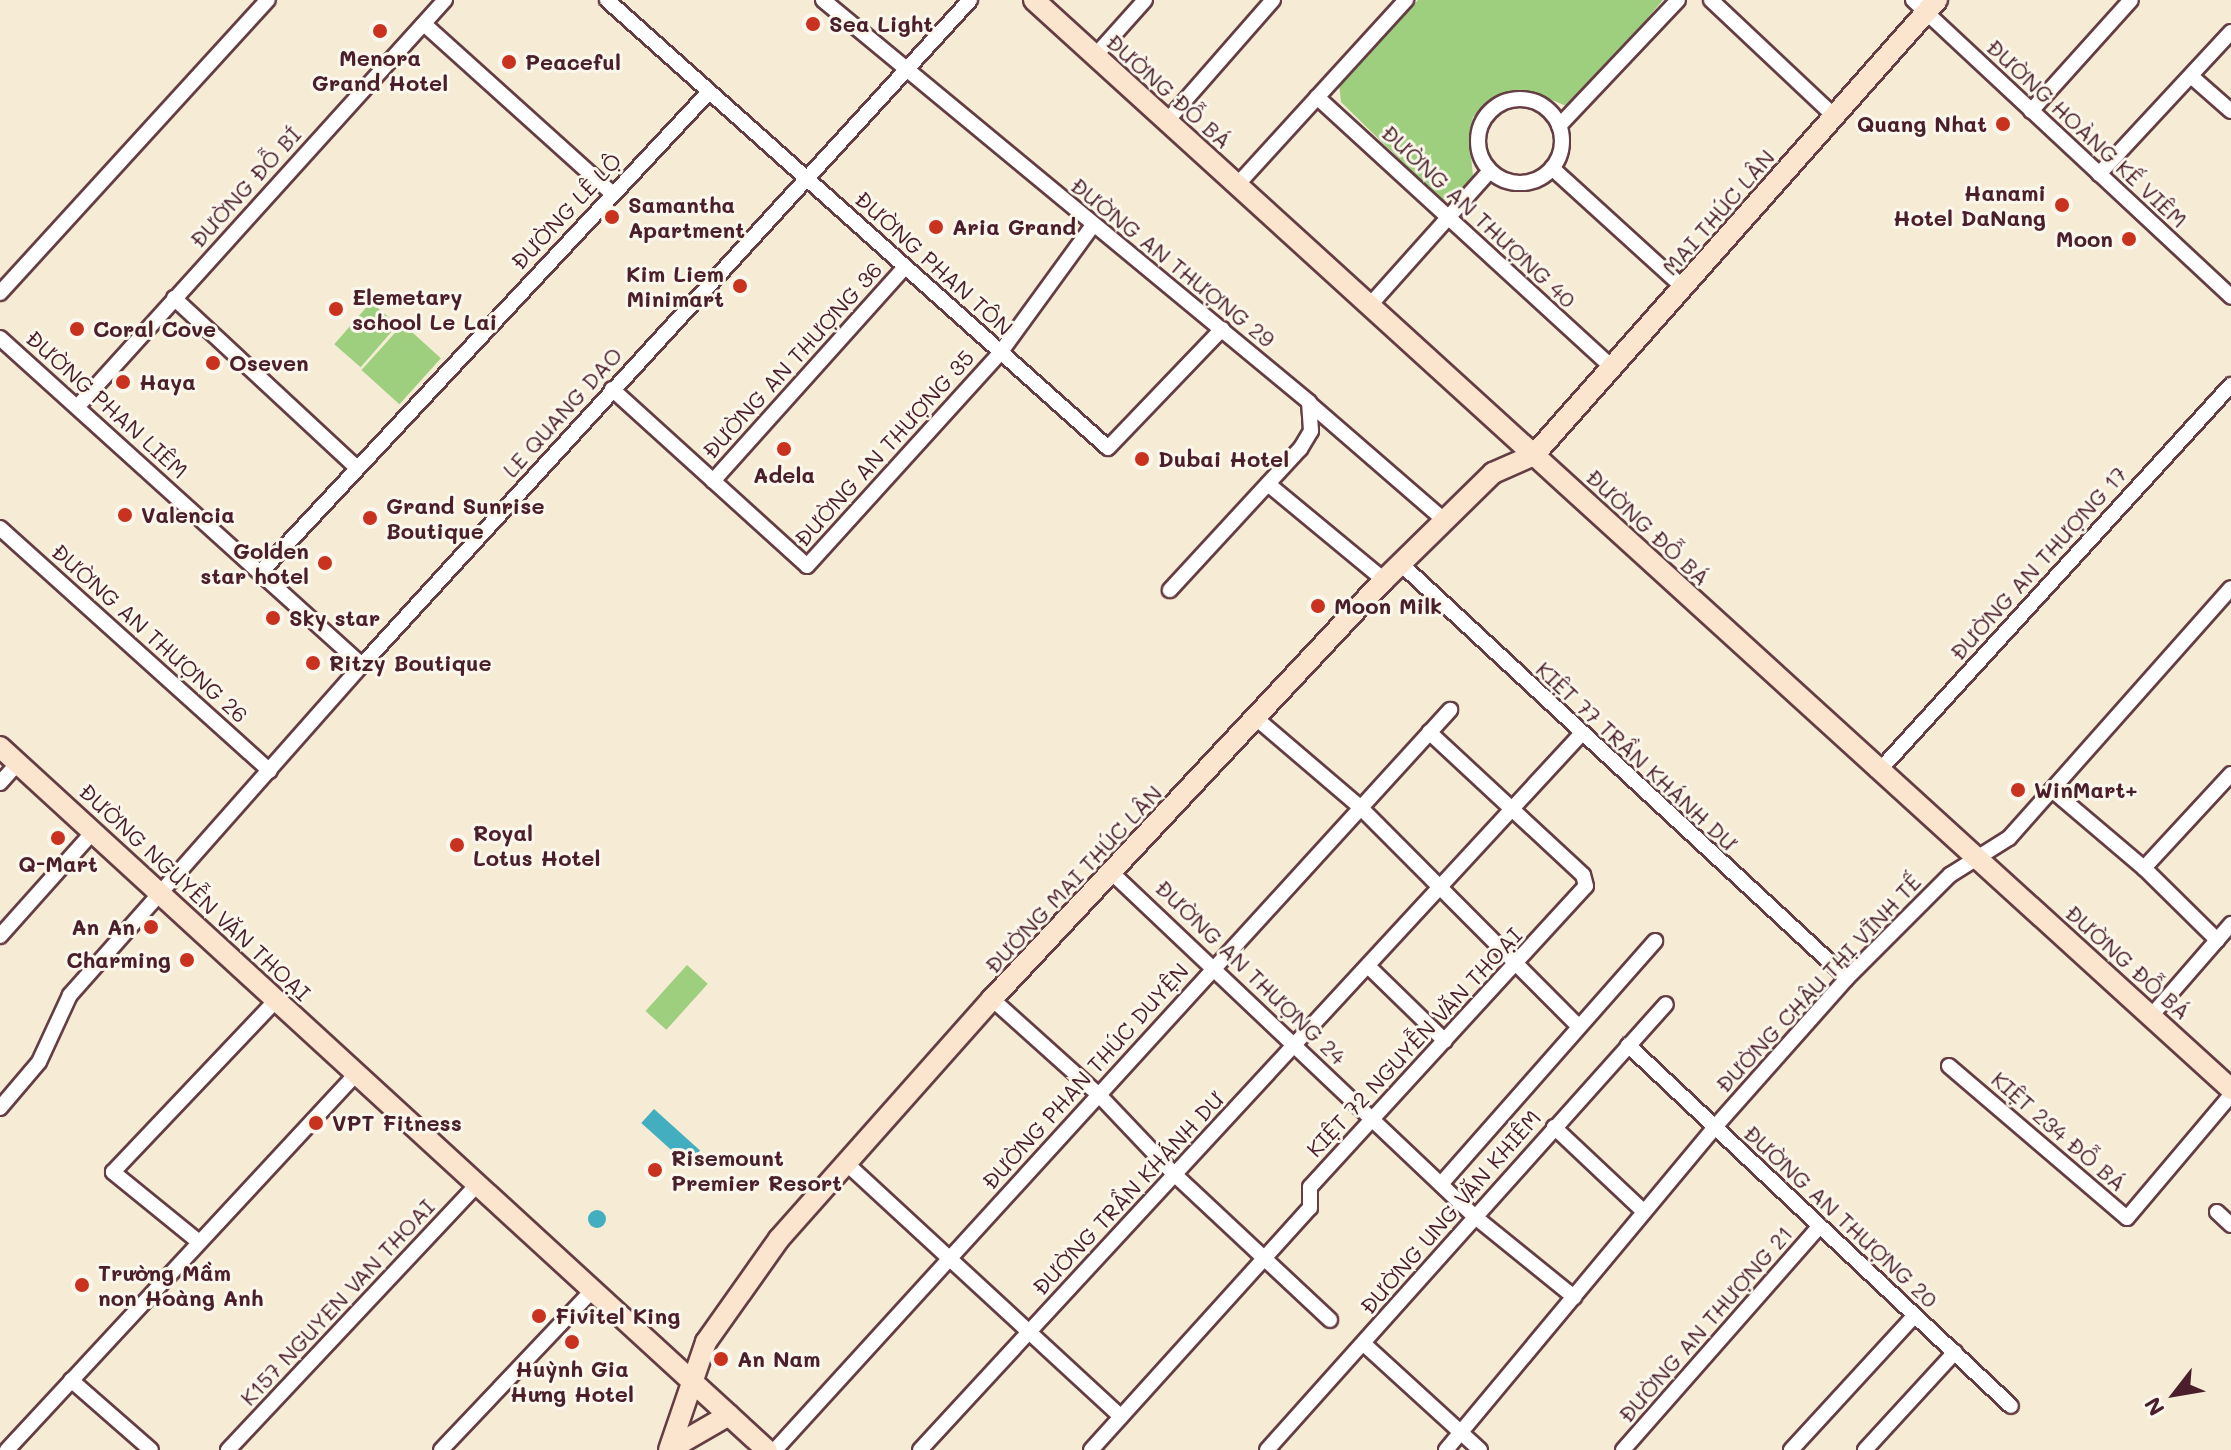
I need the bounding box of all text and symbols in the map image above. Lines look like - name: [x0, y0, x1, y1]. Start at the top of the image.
- place label: Sea Light: [829, 11, 933, 37]
- marker: Sea Light: [804, 15, 822, 33]
- marker: Menora Grand Hotel: [371, 22, 389, 40]
- street label: ĐƯỜNG ĐỖ BÁ: [1101, 28, 1237, 154]
- street label: ĐƯỜNG HOÀNG KẾ VIÊM: [1981, 33, 2193, 233]
- place label: Menora Grand Hotel: [312, 44, 448, 96]
- place label: Peaceful: [525, 49, 621, 75]
- marker: Peaceful: [500, 53, 518, 71]
- place label: Quang Nhat: [1857, 111, 1987, 137]
- marker: Quang Nhat: [1994, 115, 2012, 133]
- street label: ĐƯỜNG AN THƯỢNG 40: [1376, 119, 1582, 313]
- street label: ĐƯỜNG ĐỖ BÍ: [184, 121, 306, 253]
- street label: MAI THÚC LÂN: [1656, 144, 1780, 280]
- street label: ĐƯỜNG LÊ LỘ: [505, 147, 627, 275]
- street label: ĐƯỜNG AN THƯỢNG 29: [1066, 172, 1280, 352]
- place label: Hanami Hotel DaNang: [1893, 179, 2046, 230]
- street label: ĐƯỜNG PHAN TÔN: [850, 185, 1018, 341]
- place label: Samantha Apartment: [628, 191, 745, 242]
- marker: Hanami Hotel DaNang: [2053, 196, 2071, 214]
- marker: Samantha Apartment: [603, 208, 621, 226]
- place label: Aria Grand: [952, 214, 1076, 240]
- marker: Aria Grand: [927, 218, 945, 236]
- place label: Moon: [2056, 226, 2113, 252]
- marker: Moon: [2120, 230, 2138, 248]
- street label: ĐƯỜNG AN THƯỢNG 36: [697, 256, 887, 464]
- place label: Kim Liem Minimart: [626, 260, 724, 312]
- marker: Kim Liem Minimart: [731, 277, 749, 295]
- place label: Elemetary school Le Lai: [352, 283, 497, 334]
- marker: Elemetary school Le Lai: [327, 300, 345, 318]
- place label: Coral Cove: [93, 316, 216, 342]
- marker: Coral Cove: [68, 320, 86, 338]
- street label: ĐƯỜNG PHAN LIÊM: [21, 324, 193, 484]
- street label: LE QUANG DAO: [497, 342, 627, 482]
- street label: ĐƯỜNG AN THƯỢNG 35: [789, 344, 979, 552]
- place label: Oseven: [229, 350, 309, 376]
- marker: Oseven: [204, 354, 222, 372]
- place label: Haya: [139, 369, 196, 395]
- marker: Haya: [114, 373, 132, 391]
- marker: Adela: [775, 440, 793, 458]
- place label: Dubai Hotel: [1158, 446, 1289, 472]
- marker: Dubai Hotel: [1133, 450, 1151, 468]
- street label: ĐƯỜNG AN THƯỢNG 17: [1944, 461, 2132, 665]
- place label: Adela: [753, 462, 815, 488]
- street label: ĐƯỜNG ĐỖ BÁ: [1581, 463, 1715, 591]
- place label: Grand Sunrise Boutique: [386, 492, 544, 544]
- place label: Valencia: [141, 502, 235, 528]
- marker: Valencia: [116, 506, 134, 524]
- marker: Grand Sunrise Boutique: [361, 509, 379, 527]
- place label: Golden star hotel: [200, 537, 309, 588]
- street label: ĐƯỜNG AN THƯỢNG 26: [46, 538, 254, 728]
- marker: Golden star hotel: [316, 554, 334, 572]
- place label: Moon Milk: [1334, 593, 1442, 619]
- marker: Moon Milk: [1309, 597, 1327, 615]
- place label: Sky star: [289, 605, 380, 631]
- marker: Sky star: [264, 609, 282, 627]
- place label: Ritzy Boutique: [329, 650, 492, 676]
- marker: Ritzy Boutique: [304, 654, 322, 672]
- street label: KIỆT 77 TRẦN KHÁNH DƯ: [1531, 656, 1743, 856]
- place label: WinMart+: [2034, 777, 2138, 803]
- street label: ĐƯỜNG NGUYỄN VĂN THOẠI: [74, 778, 316, 1006]
- street label: ĐƯỜNG MAI THÚC LÂN: [979, 780, 1167, 978]
- marker: WinMart+: [2009, 781, 2027, 799]
- place label: Royal Lotus Hotel: [473, 819, 600, 870]
- marker: Q-Mart: [49, 829, 67, 847]
- marker: Royal Lotus Hotel: [448, 836, 466, 854]
- place label: Q-Mart: [18, 851, 98, 877]
- street label: ĐƯỜNG CHÂU THỊ VĨNH TẾ: [1710, 868, 1926, 1098]
- street label: ĐƯỜNG AN THƯỢNG 24: [1150, 874, 1352, 1070]
- street label: ĐƯỜNG ĐỖ BÁ: [2060, 899, 2196, 1025]
- place label: An An: [71, 914, 135, 940]
- marker: An An: [142, 918, 160, 936]
- street label: KIỆT 72 NGUYỄN VĂN THOẠI: [1301, 922, 1527, 1162]
- place label: Charming: [66, 947, 171, 973]
- marker: Charming: [178, 951, 196, 969]
- street label: ĐƯỜNG PHAN THÚC DUYỆN: [976, 957, 1194, 1195]
- street label: KIỆT 234 ĐỖ BÁ: [1986, 1066, 2132, 1196]
- street label: ĐƯỜNG TRẦN KHÁNH DƯ: [1027, 1086, 1229, 1300]
- street label: ĐƯỜNG UNG VĂN KHIÊM: [1354, 1105, 1546, 1319]
- place label: VPT Fitness: [332, 1110, 462, 1136]
- marker: VPT Fitness: [307, 1114, 325, 1132]
- street label: ĐƯỜNG AN THƯỢNG 20: [1739, 1119, 1943, 1313]
- place label: Risemount Premier Resort: [671, 1144, 842, 1196]
- marker: Risemount Premier Resort: [646, 1161, 664, 1179]
- street label: K157 NGUYEN VAN THOAI: [234, 1193, 440, 1411]
- street label: ĐƯỜNG AN THƯỢNG 21: [1613, 1220, 1797, 1428]
- place label: Trường Mầm non Hoàng Anh: [98, 1259, 264, 1310]
- marker: Trường Mầm non Hoàng Anh: [73, 1276, 91, 1294]
- place label: Fivitel King: [555, 1303, 680, 1329]
- marker: Fivitel King: [530, 1307, 548, 1325]
- marker: Huỳnh Gia Hưng Hotel: [563, 1333, 581, 1351]
- place label: An Nam: [737, 1346, 821, 1372]
- marker: An Nam: [712, 1350, 730, 1368]
- north arrow: [2135, 1354, 2215, 1434]
- place label: Huỳnh Gia Hưng Hotel: [510, 1355, 634, 1406]
- text: N: [2137, 1392, 2171, 1421]

